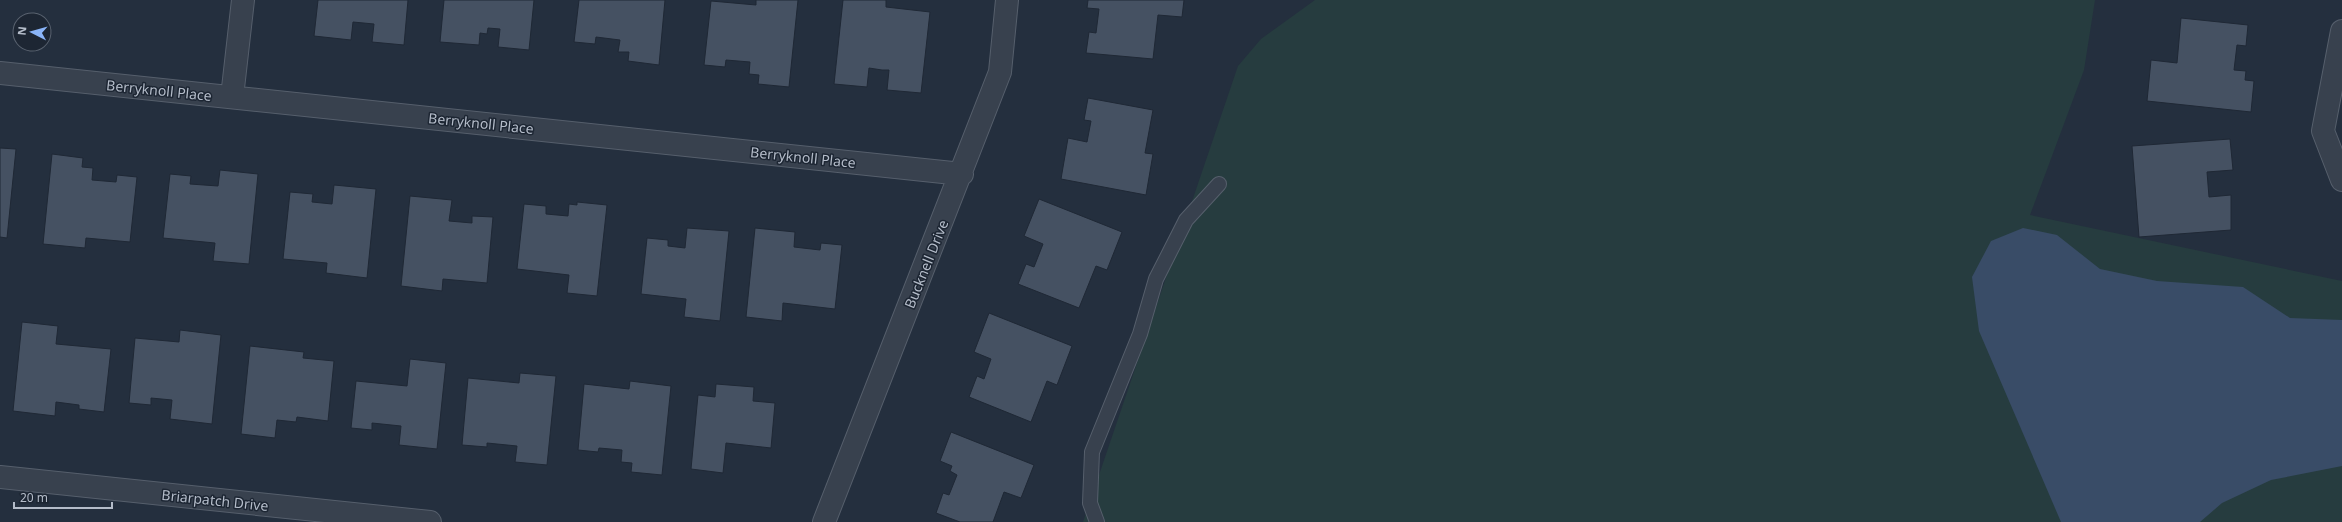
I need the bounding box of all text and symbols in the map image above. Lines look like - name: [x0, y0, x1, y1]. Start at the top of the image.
- north arrow: [12, 12, 52, 52]
- text: N: [14, 26, 29, 36]
- street label: Berryknoll Place: [105, 75, 213, 105]
- street label: Berryknoll Place: [427, 108, 535, 138]
- street label: Berryknoll Place: [749, 142, 857, 172]
- street label: Bucknell Drive: [900, 217, 952, 311]
- scale bar: [14, 484, 112, 510]
- street label: Briarpatch Drive: [161, 485, 269, 515]
- text: 20 m: [20, 489, 48, 506]

